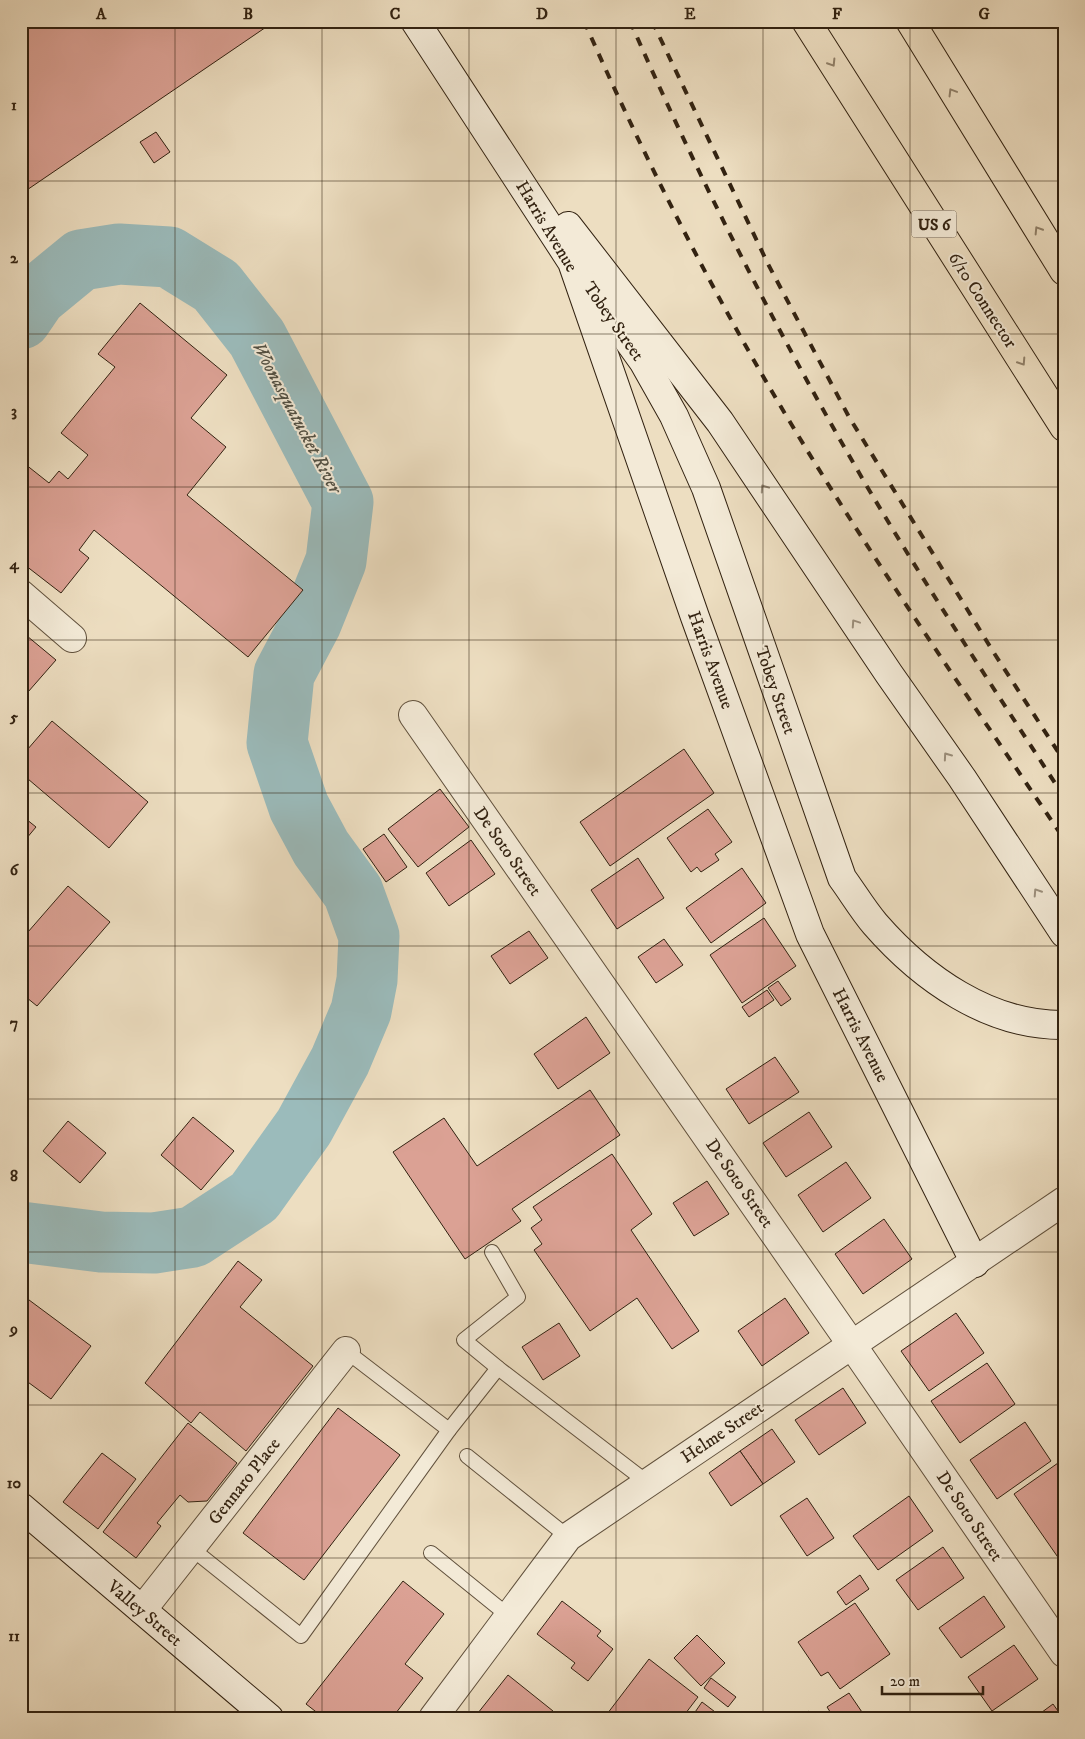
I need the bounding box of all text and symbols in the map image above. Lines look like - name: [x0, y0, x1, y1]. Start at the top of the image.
- text: A: [95, 4, 107, 24]
- text: B: [243, 4, 253, 24]
- text: C: [390, 4, 400, 24]
- text: D: [536, 4, 548, 24]
- text: E: [684, 4, 696, 24]
- text: F: [832, 4, 842, 24]
- text: G: [978, 4, 990, 24]
- one-way arrow: [826, 57, 835, 66]
- one-way arrow: [948, 88, 958, 97]
- text: 1: [11, 95, 17, 115]
- street label: Harris Avenue: [510, 177, 582, 276]
- road number: US 6: [912, 210, 956, 238]
- one-way arrow: [1034, 226, 1044, 235]
- text: 2: [10, 248, 19, 268]
- street label: 6/10 Connector: [943, 248, 1022, 353]
- street label: Tobey Street: [578, 278, 649, 365]
- water label: Woonasquatucket River: [246, 338, 347, 500]
- one-way arrow: [1016, 357, 1026, 366]
- text: 3: [11, 401, 17, 421]
- one-way arrow: [761, 484, 770, 494]
- text: 4: [8, 554, 19, 574]
- street label: Harris Avenue: [682, 608, 738, 712]
- one-way arrow: [852, 619, 861, 628]
- street label: Tobey Street: [750, 644, 800, 737]
- text: 5: [9, 707, 18, 727]
- one-way arrow: [944, 753, 953, 762]
- street label: De Soto Street: [468, 803, 546, 901]
- text: 6: [10, 860, 20, 880]
- one-way arrow: [1034, 888, 1043, 898]
- street label: Harris Avenue: [827, 985, 893, 1086]
- text: 7: [10, 1013, 18, 1033]
- street label: De Soto Street: [700, 1135, 778, 1233]
- text: 8: [10, 1166, 18, 1186]
- text: 9: [9, 1319, 18, 1339]
- street label: Helme Street: [677, 1397, 768, 1469]
- street label: Gennaro Place: [204, 1434, 286, 1530]
- street label: De Soto Street: [931, 1467, 1007, 1566]
- text: 10: [7, 1473, 22, 1493]
- street label: Valley Street: [102, 1575, 186, 1652]
- text: 11: [8, 1626, 20, 1646]
- scale bar: [882, 1664, 984, 1696]
- text: 20 m: [890, 1672, 920, 1691]

